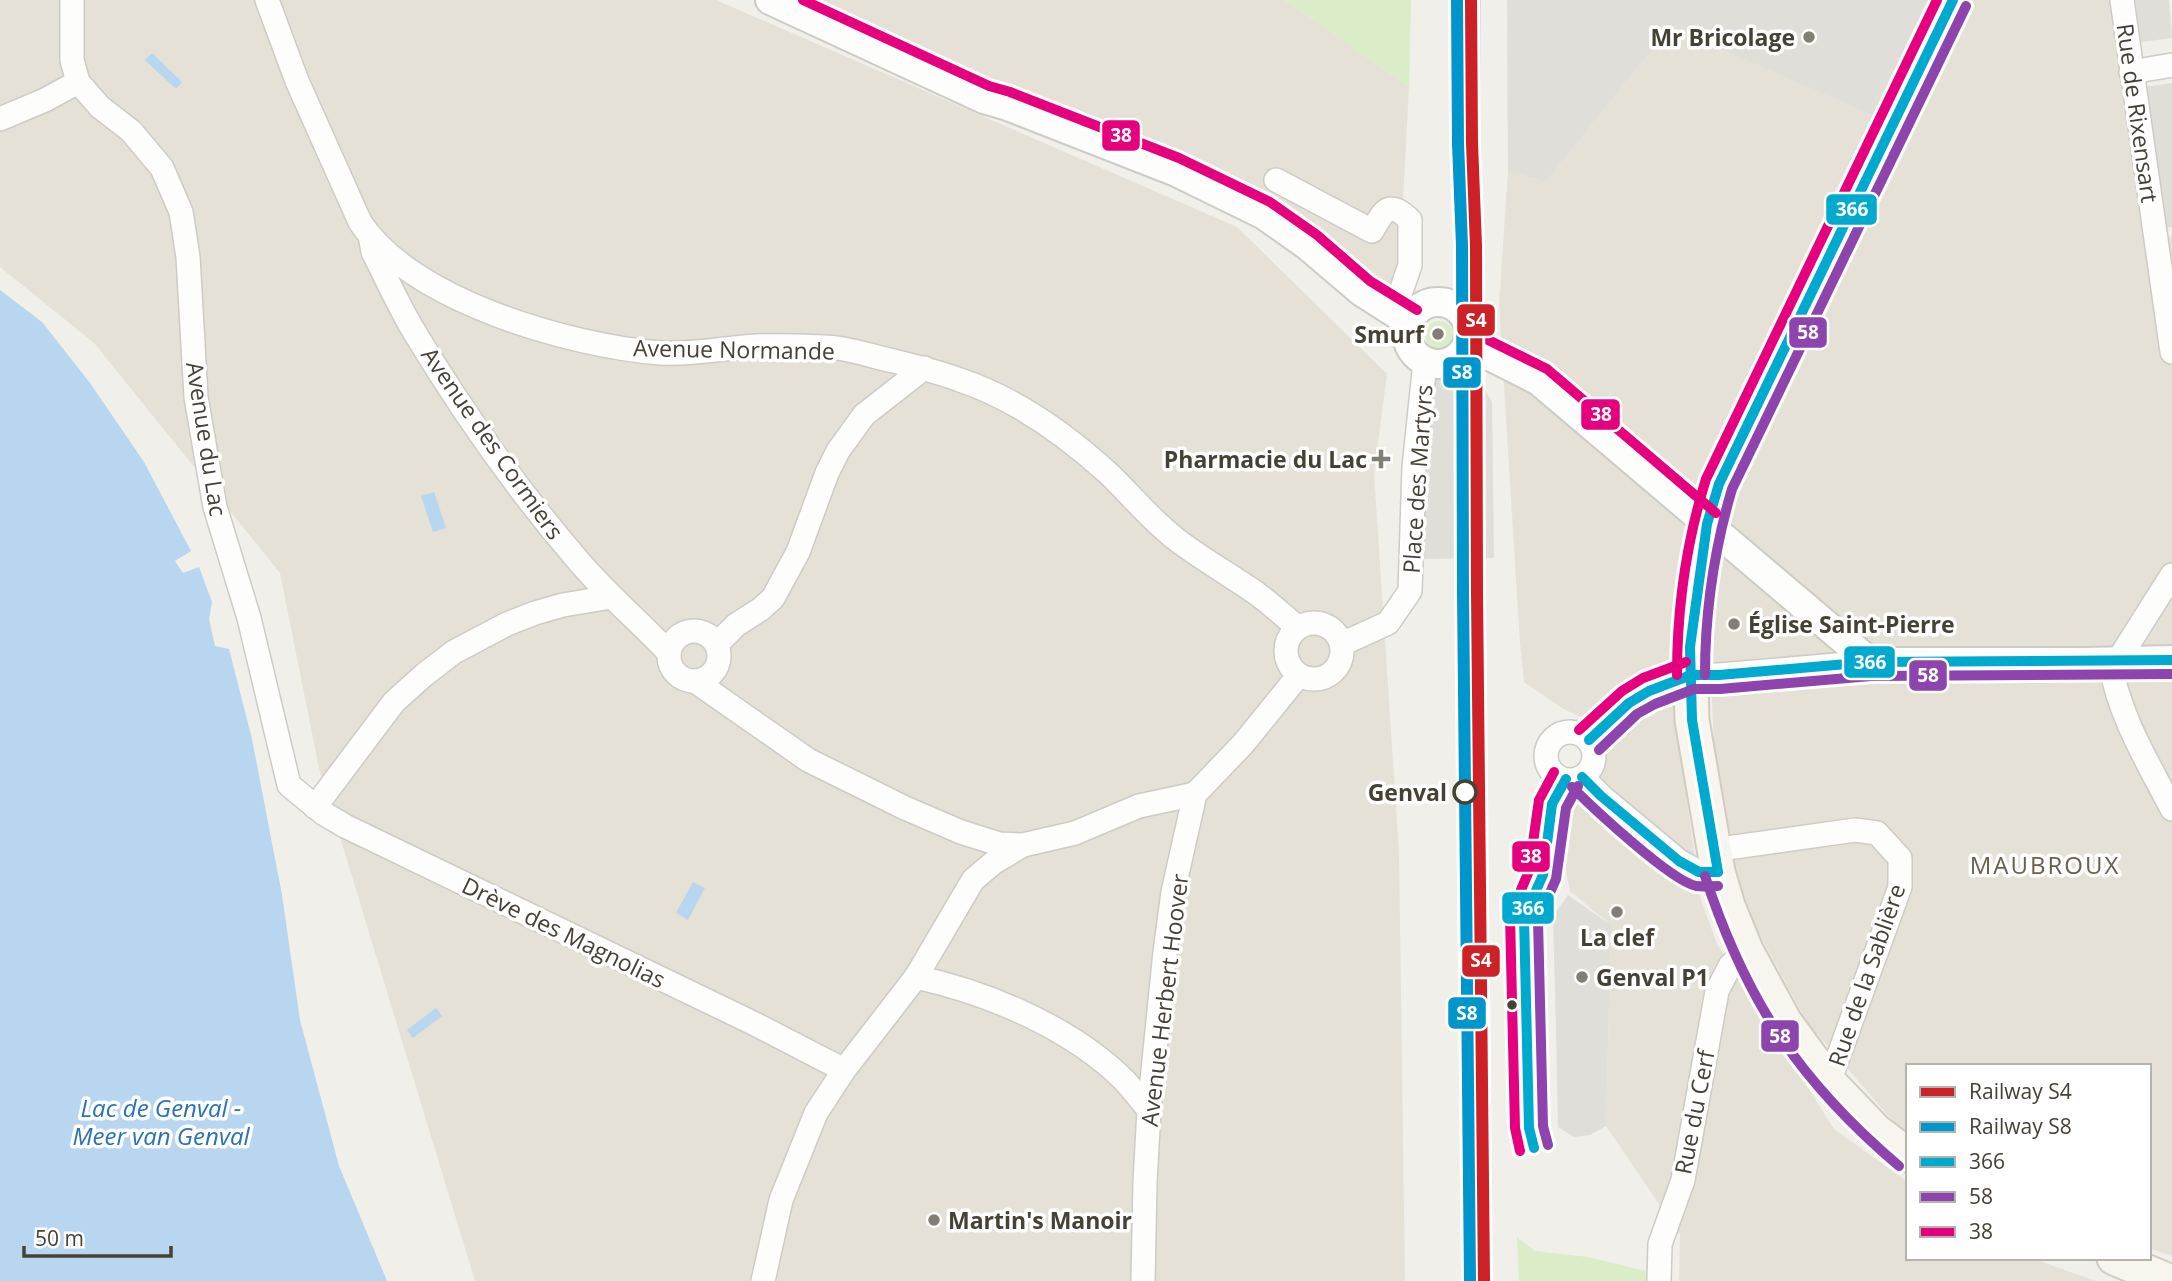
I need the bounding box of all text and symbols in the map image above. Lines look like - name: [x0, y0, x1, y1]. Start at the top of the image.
- place label: Mr Bricolage: [1650, 21, 1795, 53]
- street label: Rue de Rixensart: [2110, 21, 2166, 205]
- marker: Mr Bricolage: [1801, 29, 1817, 45]
- line badge: 38: [1101, 119, 1141, 152]
- text: 38: [1110, 122, 1132, 148]
- line badge: 366: [1825, 193, 1878, 226]
- text: 366: [1836, 196, 1868, 222]
- line badge: S4: [1456, 303, 1496, 337]
- text: S4: [1465, 307, 1487, 333]
- line badge: 58: [1788, 316, 1828, 349]
- place label: Smurf: [1354, 318, 1425, 350]
- text: 58: [1797, 319, 1819, 345]
- marker: Smurf: [1430, 326, 1446, 342]
- street label: Avenue Normande: [633, 331, 835, 367]
- street label: Avenue des Cormiers: [414, 340, 572, 546]
- line badge: S8: [1442, 356, 1482, 389]
- street label: Avenue du Lac: [179, 359, 235, 519]
- text: S8: [1451, 359, 1473, 385]
- street label: Place des Martyrs: [1394, 384, 1440, 574]
- line badge: 38: [1580, 398, 1621, 431]
- text: 38: [1590, 401, 1612, 427]
- place label: Pharmacie du Lac: [1164, 443, 1367, 475]
- marker: Pharmacie du Lac: [1373, 451, 1389, 467]
- place label: Église Saint-Pierre: [1748, 608, 1955, 640]
- marker: Église Saint-Pierre: [1726, 616, 1742, 632]
- line badge: 366: [1843, 645, 1896, 679]
- text: 366: [1854, 649, 1886, 675]
- line badge: 58: [1908, 659, 1948, 692]
- text: 58: [1917, 662, 1939, 688]
- place label: Genval: [1368, 776, 1447, 808]
- marker: Genval: [1453, 780, 1477, 804]
- line badge: 38: [1511, 840, 1551, 873]
- text: 38: [1520, 843, 1542, 869]
- district label: MAUBROUX: [1970, 848, 2120, 881]
- street label: Drève des Magnolias: [457, 869, 671, 995]
- street label: Avenue Herbert Hoover: [1133, 871, 1195, 1128]
- street label: Rue de la Sablière: [1820, 879, 1912, 1071]
- line badge: 366: [1501, 891, 1555, 925]
- text: 366: [1512, 895, 1544, 921]
- marker: La clef: [1609, 904, 1625, 920]
- place label: La clef: [1580, 921, 1655, 953]
- line badge: S4: [1461, 944, 1501, 978]
- text: S4: [1470, 947, 1492, 973]
- place label: Genval P1: [1596, 961, 1709, 993]
- marker: Genval P1: [1574, 969, 1590, 985]
- line badge: S8: [1447, 996, 1487, 1030]
- unlabelled marker: [1505, 998, 1519, 1012]
- text: S8: [1456, 1000, 1478, 1026]
- line badge: 58: [1760, 1019, 1800, 1053]
- text: 58: [1769, 1023, 1791, 1049]
- street label: Rue du Cerf: [1666, 1046, 1722, 1177]
- legend: [1906, 1064, 2151, 1260]
- text: Railway S4: [1969, 1077, 2072, 1105]
- water label: Lac de Genval - Meer van Genval: [72, 1091, 251, 1152]
- text: Railway S8: [1969, 1112, 2072, 1140]
- text: 366: [1969, 1147, 2005, 1175]
- text: 58: [1969, 1182, 1993, 1210]
- place label: Martin's Manoir: [948, 1204, 1132, 1236]
- marker: Martin's Manoir: [926, 1212, 942, 1228]
- scale bar: [24, 1214, 172, 1258]
- text: 38: [1969, 1217, 1993, 1245]
- text: 50 m: [35, 1224, 84, 1252]

